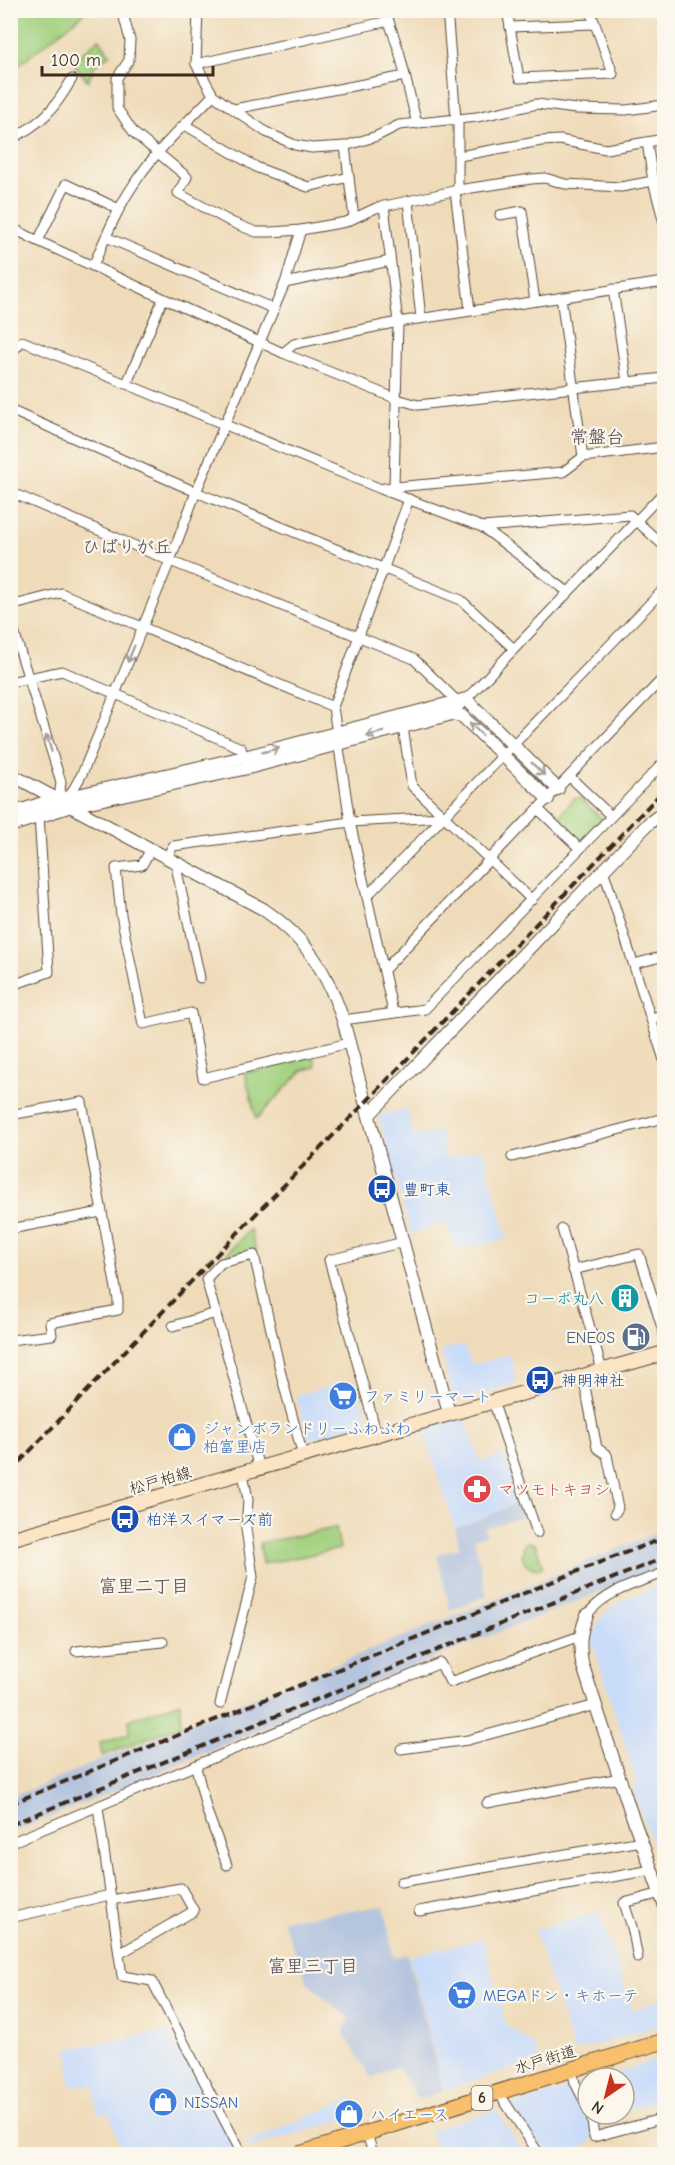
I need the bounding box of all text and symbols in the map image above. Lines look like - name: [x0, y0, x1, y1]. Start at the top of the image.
- scale bar: [42, 39, 213, 77]
- text: 100 m: [51, 50, 101, 71]
- district label: 常盤台: [570, 427, 624, 448]
- district label: ひばりが丘: [82, 537, 172, 558]
- one-way arrow: [125, 645, 136, 663]
- one-way arrow: [469, 722, 484, 736]
- one-way arrow: [366, 729, 385, 740]
- one-way arrow: [43, 734, 54, 753]
- one-way arrow: [261, 744, 280, 755]
- one-way arrow: [531, 762, 546, 776]
- bus stop icon: 豊町東: [366, 1173, 398, 1205]
- place label: 豊町東: [403, 1181, 451, 1199]
- building icon: コーポ丸八: [609, 1282, 641, 1314]
- place label: コーポ丸八: [524, 1290, 604, 1308]
- fuel station icon: ENEOS: [620, 1321, 652, 1353]
- place label: ENEOS: [566, 1329, 615, 1347]
- bus stop icon: 神明神社: [524, 1364, 556, 1396]
- place label: 神明神社: [561, 1372, 625, 1390]
- supermarket icon: ファミリーマート: [327, 1380, 359, 1412]
- place label: ファミリーマート: [364, 1388, 492, 1406]
- place label: ジャンボランドリーふわふわ 柏富里店: [203, 1420, 411, 1456]
- shop icon: ジャンボランドリーふわふわ 柏富里店: [166, 1421, 198, 1453]
- street label: 松戸柏線: [127, 1463, 194, 1498]
- pharmacy icon: マツモトキヨシ: [461, 1473, 493, 1505]
- place label: マツモトキヨシ: [498, 1481, 610, 1499]
- bus stop icon: 柏洋スイマーズ前: [109, 1503, 141, 1535]
- place label: 柏洋スイマーズ前: [146, 1511, 273, 1529]
- district label: 富里二丁目: [99, 1576, 189, 1597]
- district label: 富里三丁目: [268, 1956, 358, 1977]
- supermarket icon: MEGAドン・キホーテ: [446, 1979, 478, 2011]
- place label: MEGAドン・キホーテ: [483, 1987, 639, 2005]
- street label: 水戸街道: [512, 2042, 579, 2078]
- north arrow: [576, 2066, 636, 2126]
- shop icon: NISSAN: [147, 2086, 179, 2118]
- road number: 6: [472, 2086, 492, 2110]
- place label: NISSAN: [184, 2094, 238, 2112]
- text: N: [589, 2097, 607, 2118]
- shop icon: ハイエース: [333, 2098, 365, 2130]
- place label: ハイエース: [370, 2106, 449, 2124]

